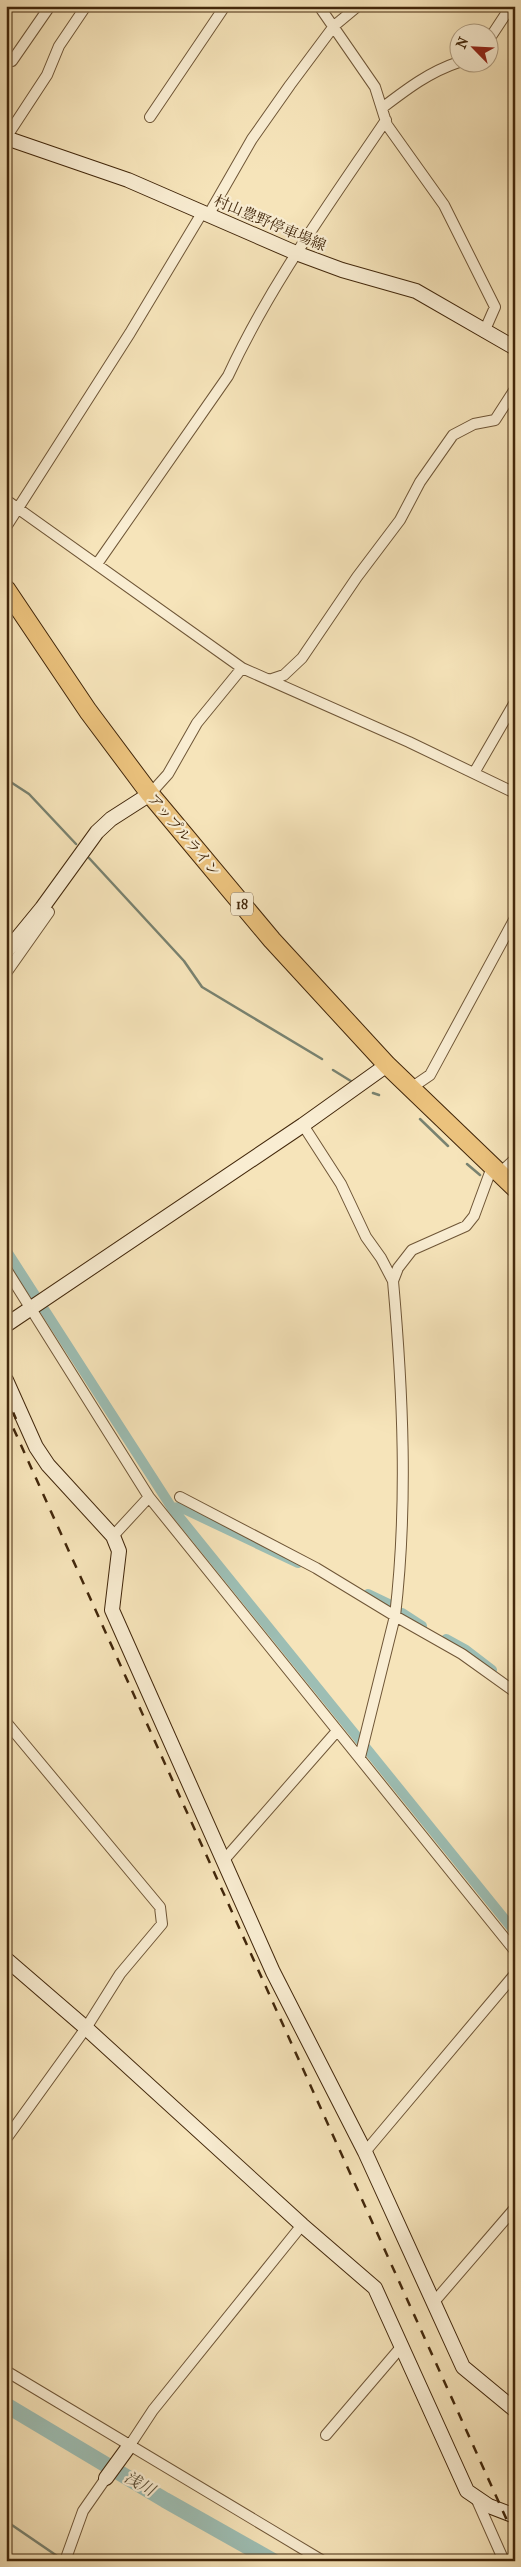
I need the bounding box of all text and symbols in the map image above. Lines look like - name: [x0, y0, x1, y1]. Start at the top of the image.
- north arrow: [448, 22, 498, 72]
- text: N: [453, 34, 473, 51]
- street label: 村山豊野停車場線: [211, 191, 329, 255]
- street label: アップルライン: [144, 790, 224, 880]
- road number: 18: [231, 892, 253, 916]
- water label: 浅川: [121, 2467, 160, 2501]

